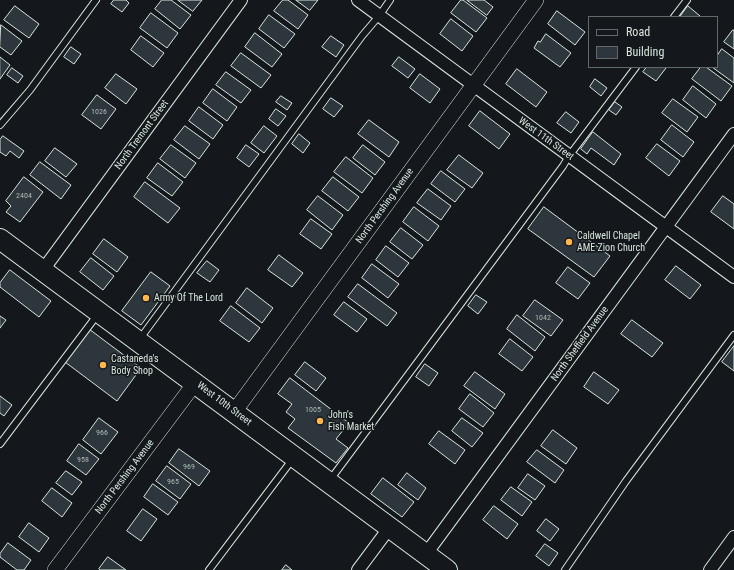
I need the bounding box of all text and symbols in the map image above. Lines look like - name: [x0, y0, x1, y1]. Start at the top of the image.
- legend: [588, 16, 718, 68]
- text: Road: [626, 25, 650, 39]
- text: Building: [626, 45, 664, 59]
- street label: North Tremont Street: [113, 98, 171, 172]
- house number: 1026: [91, 107, 107, 117]
- street label: West 11th Street: [516, 115, 576, 163]
- street label: North Pershing Avenue: [354, 166, 416, 246]
- house number: 2404: [16, 191, 32, 201]
- place label: Caldwell Chapel AME Zion Church: [577, 230, 645, 254]
- marker: Caldwell Chapel AME Zion Church: [564, 237, 574, 247]
- place label: Army Of The Lord: [154, 292, 223, 304]
- marker: Army Of The Lord: [141, 293, 151, 303]
- street label: North Sheffield Avenue: [549, 304, 611, 384]
- house number: 1042: [535, 313, 551, 323]
- place label: Castaneda's Body Shop: [111, 353, 159, 376]
- marker: Castaneda's Body Shop: [98, 360, 108, 370]
- street label: West 10th Street: [194, 380, 254, 428]
- house number: 1005: [305, 405, 321, 415]
- place label: John's Fish Market: [328, 409, 374, 432]
- marker: John's Fish Market: [315, 416, 325, 426]
- house number: 966: [96, 428, 108, 438]
- street label: North Pershing Avenue: [93, 437, 157, 517]
- house number: 958: [77, 455, 89, 465]
- house number: 969: [183, 462, 195, 472]
- house number: 965: [167, 477, 179, 487]

